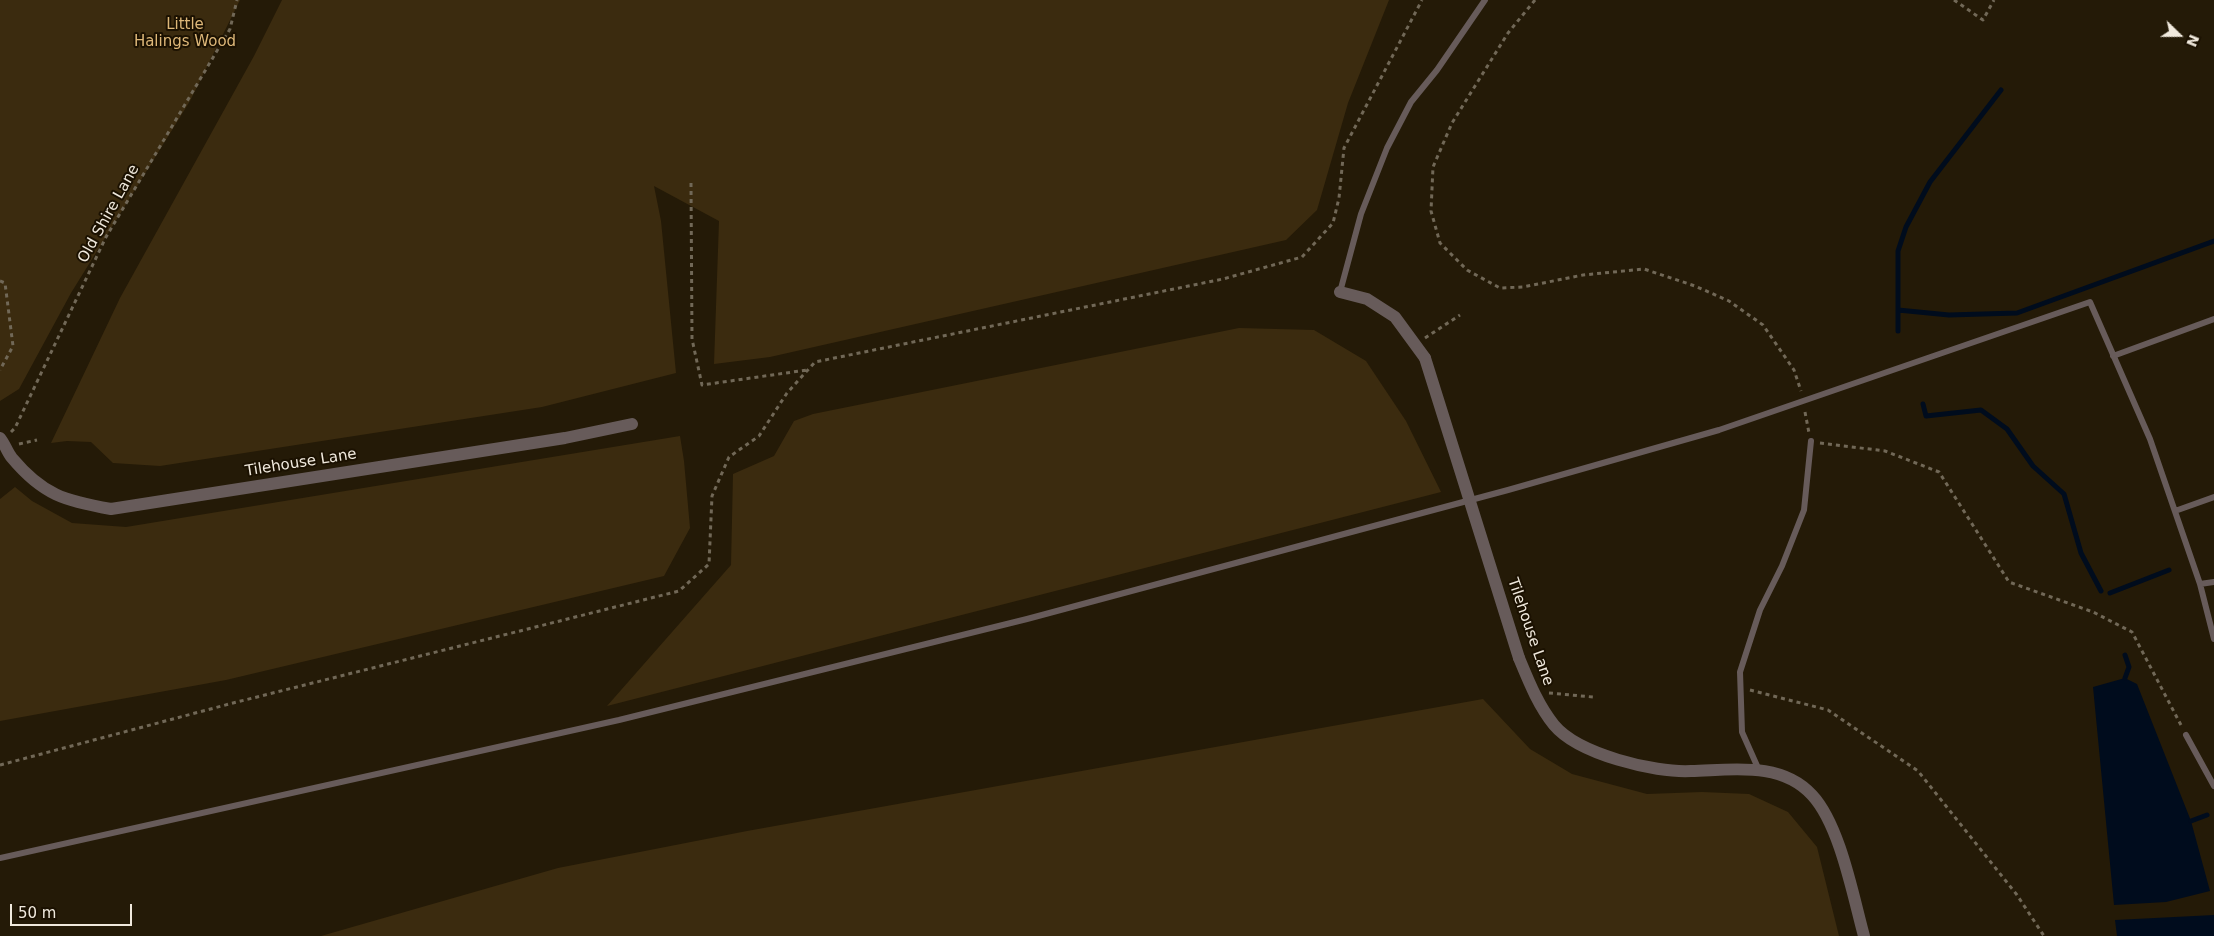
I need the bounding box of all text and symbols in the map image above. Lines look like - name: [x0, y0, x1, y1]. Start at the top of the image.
- north arrow: [2154, 10, 2204, 60]
- park label: Little Halings Wood: [134, 16, 236, 51]
- text: N: [2183, 32, 2203, 49]
- street label: Old Shire Lane: [75, 162, 143, 266]
- street label: Tilehouse Lane: [244, 445, 358, 481]
- street label: Tilehouse Lane: [1503, 576, 1557, 688]
- scale bar: [12, 894, 135, 926]
- text: 50 m: [18, 904, 56, 922]

